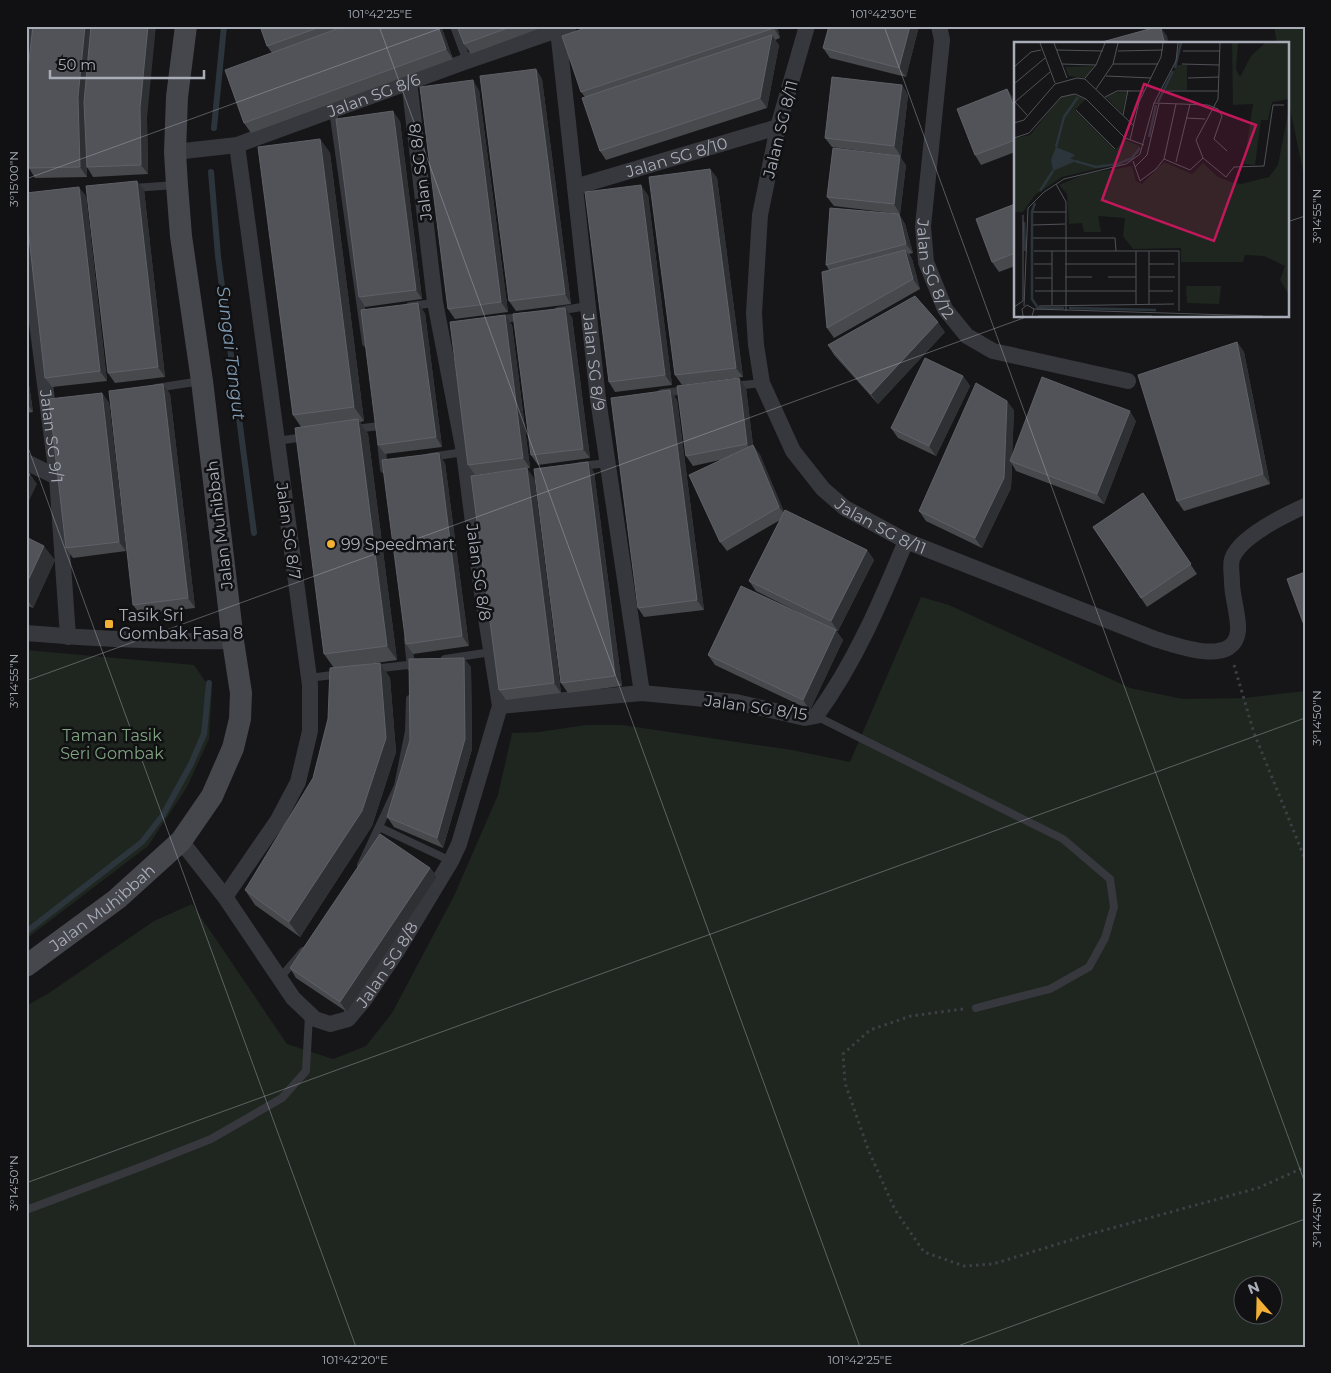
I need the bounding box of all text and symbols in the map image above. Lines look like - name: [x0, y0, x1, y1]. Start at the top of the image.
- text: 101°42'25"E: [348, 6, 412, 21]
- text: 101°42'30"E: [851, 6, 917, 21]
- inset map: [1014, 42, 1288, 318]
- scale bar: [50, 48, 204, 80]
- text: 50 m: [58, 55, 96, 74]
- street label: Jalan SG 8/6: [324, 70, 423, 122]
- street label: Jalan SG 8/11: [759, 78, 802, 181]
- street label: Jalan SG 8/8: [405, 122, 436, 223]
- street label: Jalan SG 8/10: [623, 133, 730, 182]
- text: 3°15'00"N: [6, 151, 21, 207]
- text: 3°14'55"N: [1309, 189, 1324, 243]
- street label: Jalan SG 8/12: [913, 217, 958, 323]
- water label: Sungai Tangut: [212, 285, 250, 422]
- street label: Jalan SG 8/9: [579, 311, 609, 412]
- street label: Jalan SG 9/1: [36, 388, 66, 484]
- street label: Jalan Muhibbah: [202, 460, 237, 591]
- street label: Jalan SG 8/7: [272, 480, 305, 581]
- street label: Jalan SG 8/11: [830, 494, 929, 558]
- street label: Jalan SG 8/8: [462, 521, 495, 622]
- place label: 99 Speedmart: [341, 535, 456, 554]
- marker: 99 Speedmart: [325, 538, 337, 550]
- place label: Tasik Sri Gombak Fasa 8: [119, 606, 243, 643]
- marker: Tasik Sri Gombak Fasa 8: [103, 618, 115, 630]
- text: 3°14'55"N: [6, 654, 21, 708]
- text: 3°14'50"N: [1309, 690, 1324, 746]
- street label: Jalan SG 8/15: [702, 691, 808, 724]
- park label: Taman Tasik Seri Gombak: [60, 726, 164, 763]
- street label: Jalan Muhibbah: [45, 860, 159, 956]
- street label: Jalan SG 8/8: [352, 919, 422, 1012]
- text: 3°14'50"N: [6, 1155, 21, 1211]
- text: 3°14'45"N: [1309, 1193, 1324, 1247]
- north arrow: [1234, 1276, 1284, 1326]
- text: N: [1245, 1277, 1262, 1298]
- text: 101°42'20"E: [322, 1352, 388, 1367]
- text: 101°42'25"E: [828, 1352, 892, 1367]

